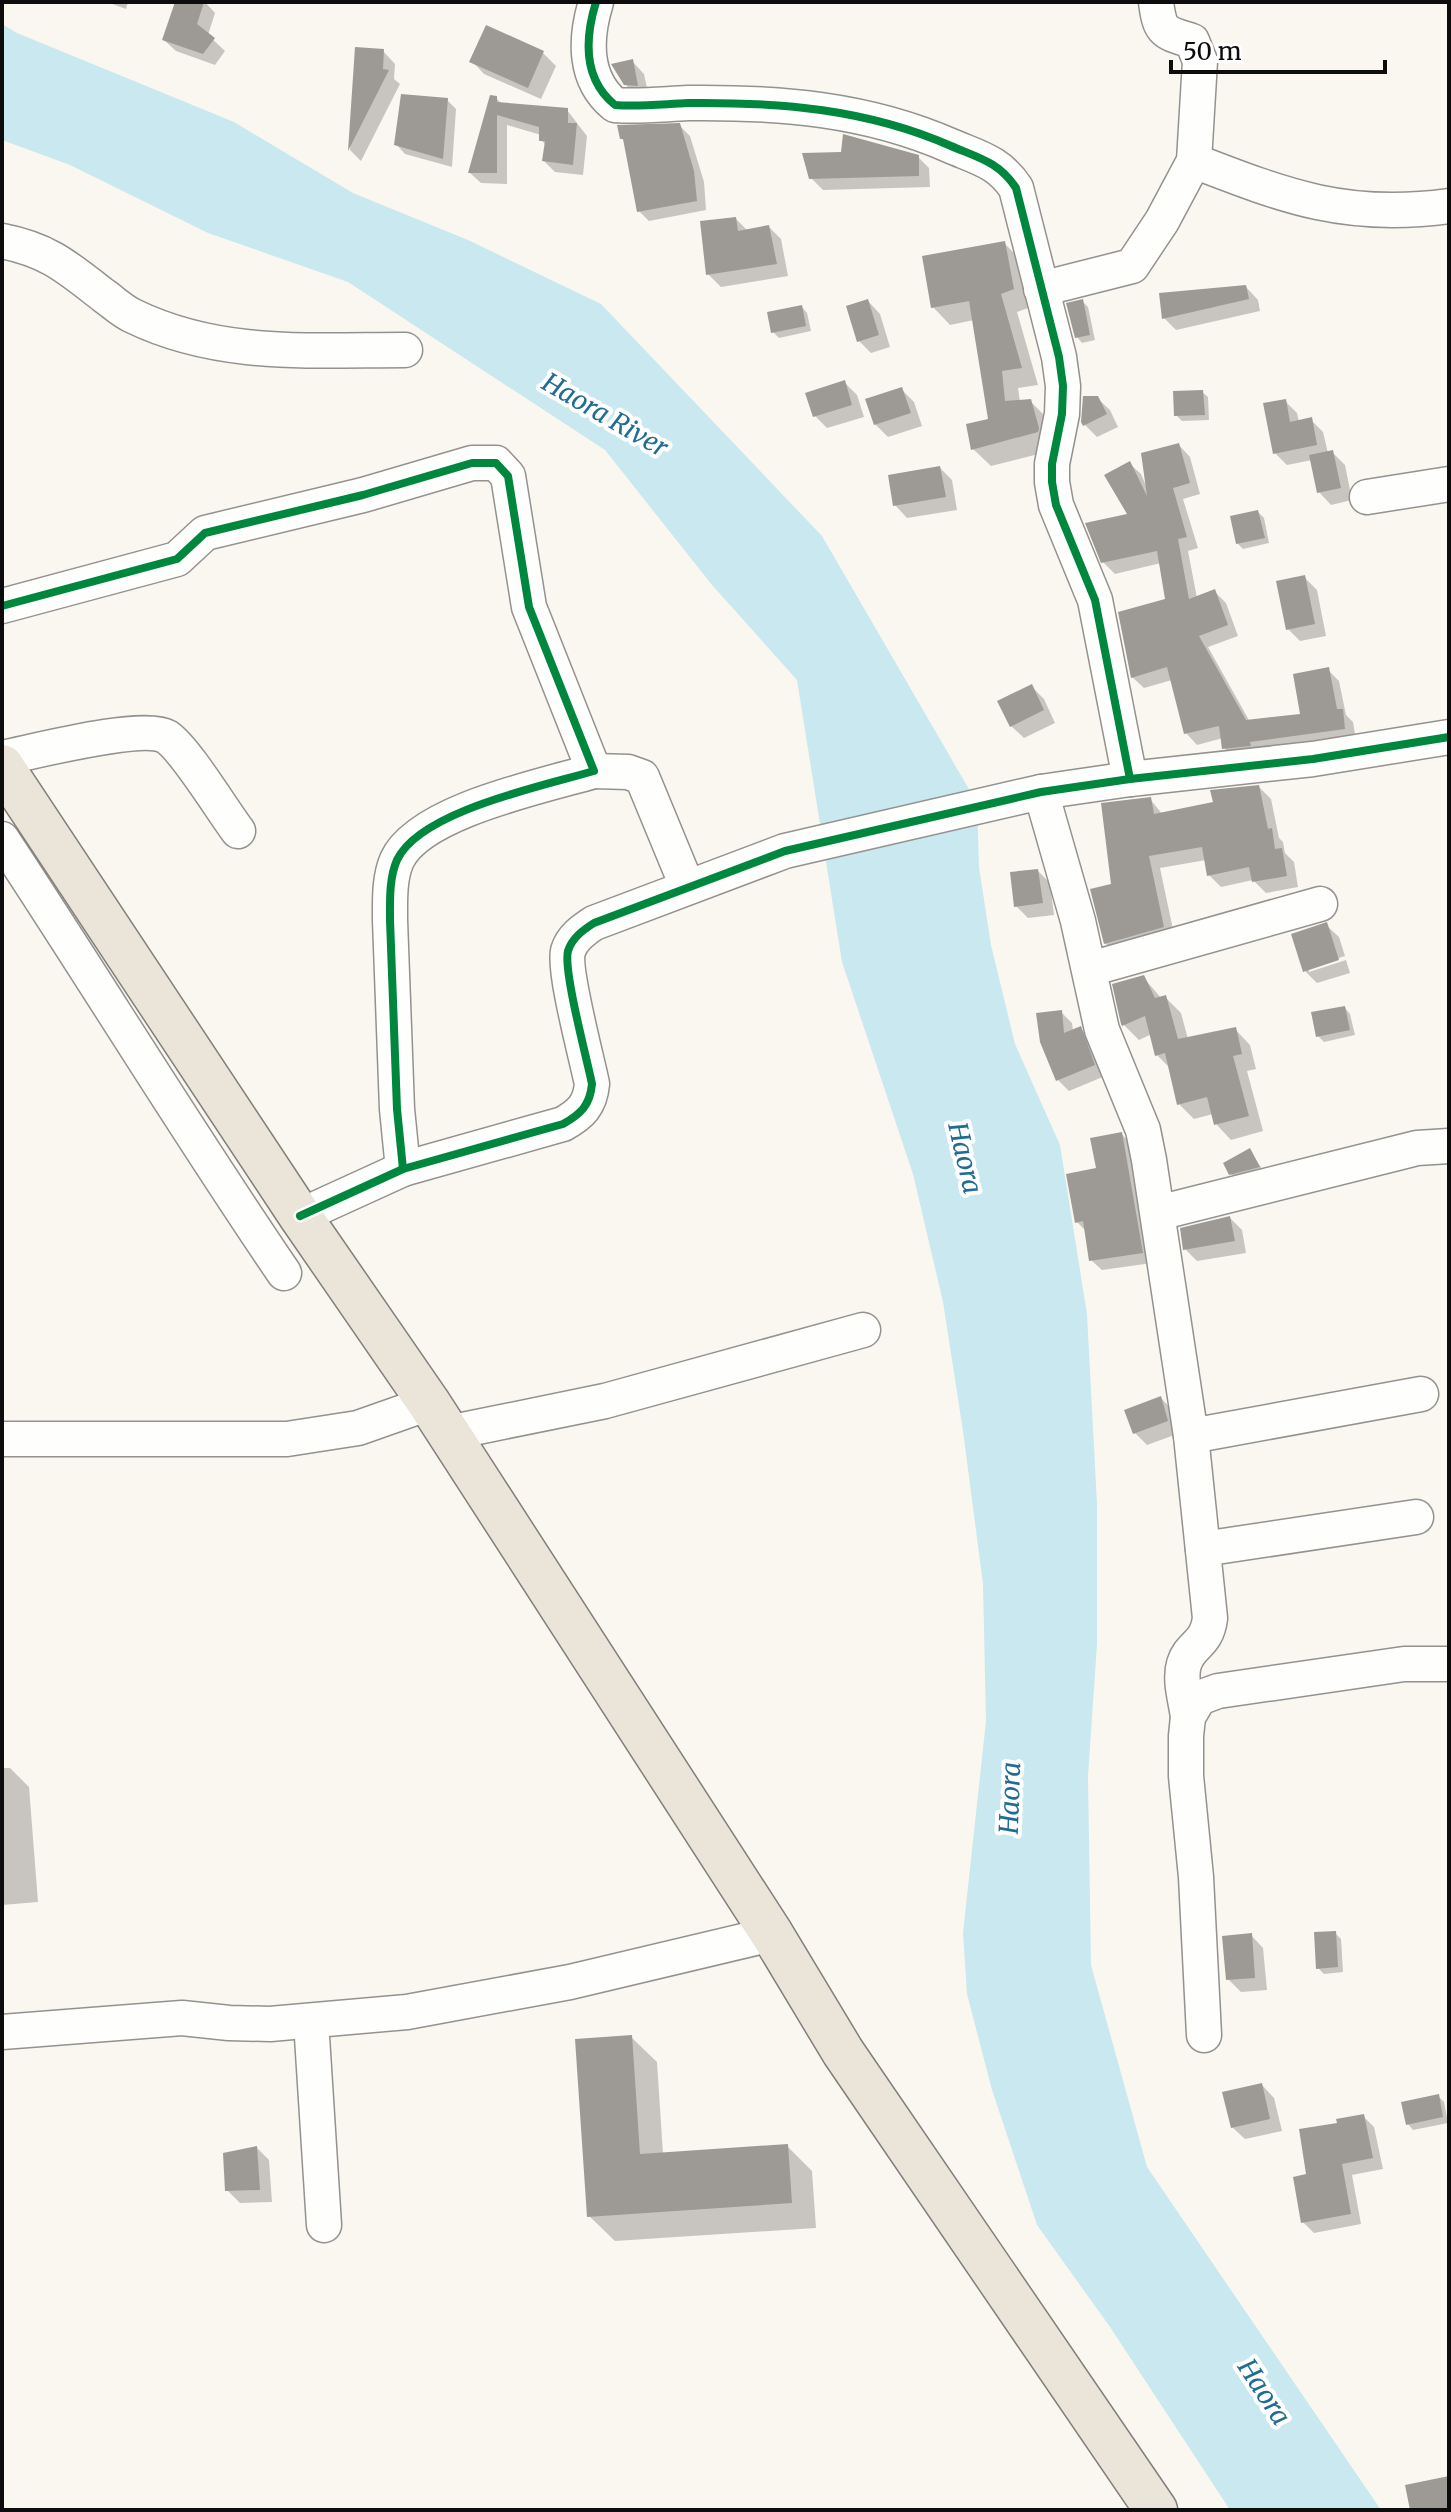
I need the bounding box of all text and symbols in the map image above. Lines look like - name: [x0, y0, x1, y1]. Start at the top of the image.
- scale bar: [1171, 24, 1385, 74]
- text: 50 m: [1183, 36, 1242, 67]
- water label: Haora River: [536, 365, 674, 464]
- water label: Haora: [941, 1118, 990, 1197]
- water label: Haora: [992, 1761, 1027, 1836]
- water label: Haora: [1230, 2351, 1298, 2431]

